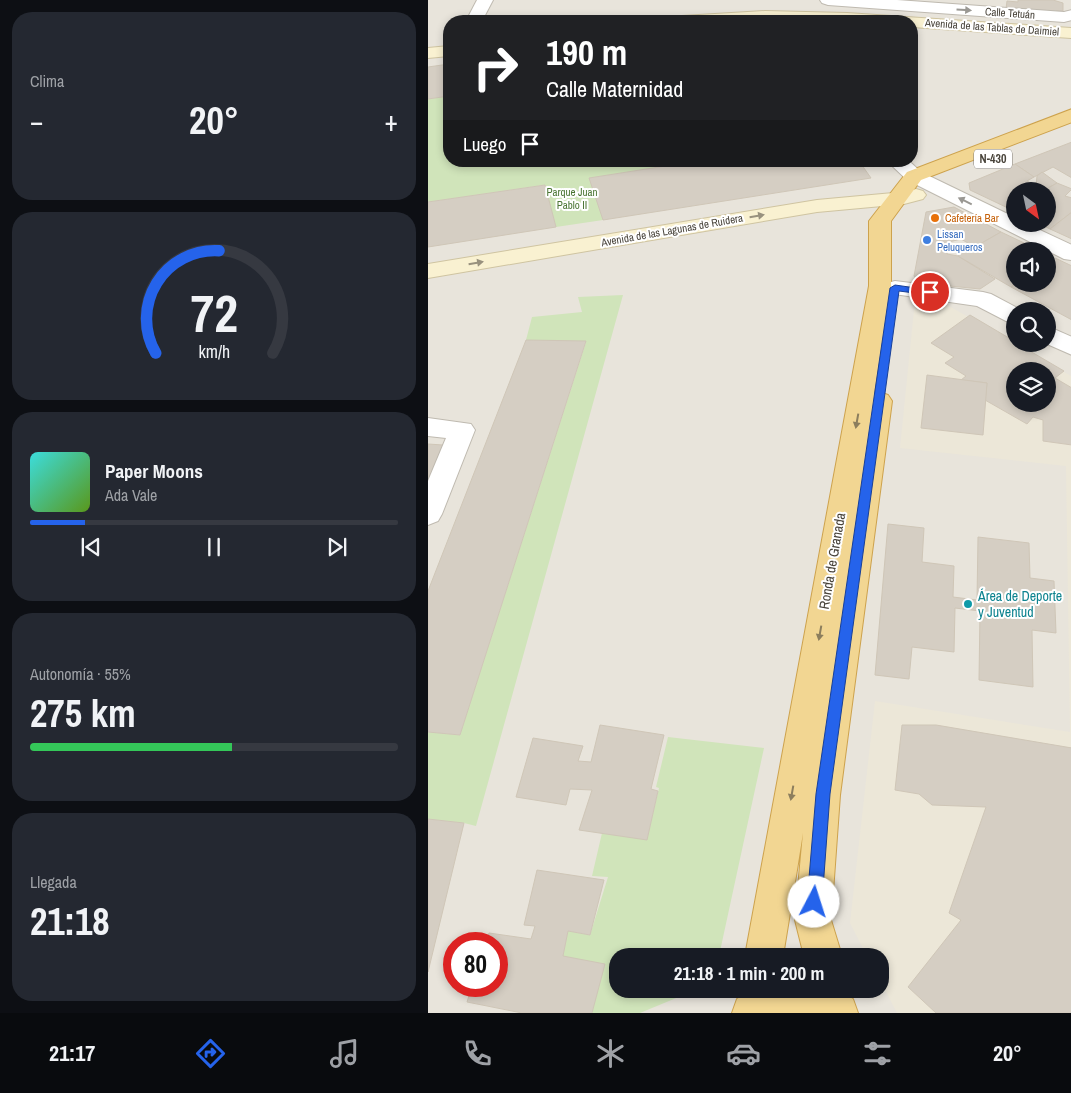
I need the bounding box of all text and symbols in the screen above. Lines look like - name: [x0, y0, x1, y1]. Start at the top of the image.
- street label: Calle Tetuán: [985, 4, 1035, 22]
- one-way arrow: [957, 6, 973, 14]
- street label: Avenida de las Tablas de Daimiel: [924, 15, 1059, 39]
- text: 190 m: [546, 29, 627, 76]
- icon: right: [463, 35, 528, 100]
- text: Clima: [30, 70, 64, 92]
- text: Calle Maternidad: [546, 74, 683, 104]
- text: 20°: [189, 95, 239, 146]
- text: −: [30, 102, 43, 140]
- text: +: [385, 102, 398, 140]
- icon: arrive: [516, 130, 544, 158]
- text: Luego: [463, 131, 506, 157]
- road number: N-430: [974, 150, 1012, 168]
- north arrow: [1006, 182, 1056, 232]
- map controls: [1006, 182, 1056, 412]
- park label: Parque Juan Pablo II: [546, 185, 598, 212]
- one-way arrow: [958, 197, 972, 205]
- street label: Avenida de las Lagunas de Ruidera: [599, 211, 744, 250]
- place label: Cafetería Bar: [945, 211, 999, 225]
- one-way arrow: [750, 212, 766, 220]
- marker: Cafetería Bar: [929, 212, 941, 224]
- place label: Lissan Peluqueros: [937, 227, 983, 254]
- marker: Lissan Peluqueros: [921, 234, 933, 246]
- button: sound: [1006, 242, 1056, 292]
- one-way arrow: [468, 259, 484, 267]
- pin: [909, 271, 951, 313]
- text: 72: [190, 278, 238, 348]
- icon: arrive: [916, 278, 944, 306]
- button: search: [1006, 302, 1056, 352]
- text: km/h: [198, 340, 230, 364]
- button: layers: [1006, 362, 1056, 412]
- one-way arrow: [852, 414, 860, 430]
- text: Paper Moons: [105, 458, 203, 484]
- text: Ada Vale: [105, 484, 157, 506]
- street label: Ronda de Granada: [815, 511, 849, 611]
- icon: previous: [77, 533, 105, 561]
- icon: pause: [200, 533, 228, 561]
- icon: next: [323, 533, 351, 561]
- place label: Área de Deporte y Juventud: [977, 587, 1062, 621]
- marker: Área de Deporte y Juventud: [962, 598, 974, 610]
- one-way arrow: [815, 625, 823, 641]
- text: Autonomía · 55%: [30, 663, 131, 685]
- text: 275 km: [30, 688, 136, 739]
- one-way arrow: [788, 785, 796, 801]
- text: Llegada: [30, 871, 77, 893]
- position arrow: [787, 875, 839, 927]
- text: 21:18: [30, 896, 110, 947]
- speed limit sign: 80: [443, 932, 508, 997]
- text: 21:18 · 1 min · 200 m: [674, 960, 824, 986]
- icon: directions: [193, 1036, 228, 1071]
- icon: music: [327, 1036, 362, 1071]
- icon: phone: [460, 1036, 495, 1071]
- icon: climate: [593, 1036, 628, 1071]
- icon: car: [726, 1036, 761, 1071]
- icon: filters: [860, 1036, 895, 1071]
- text: 21:17: [49, 1038, 95, 1068]
- text: 20°: [993, 1038, 1022, 1068]

